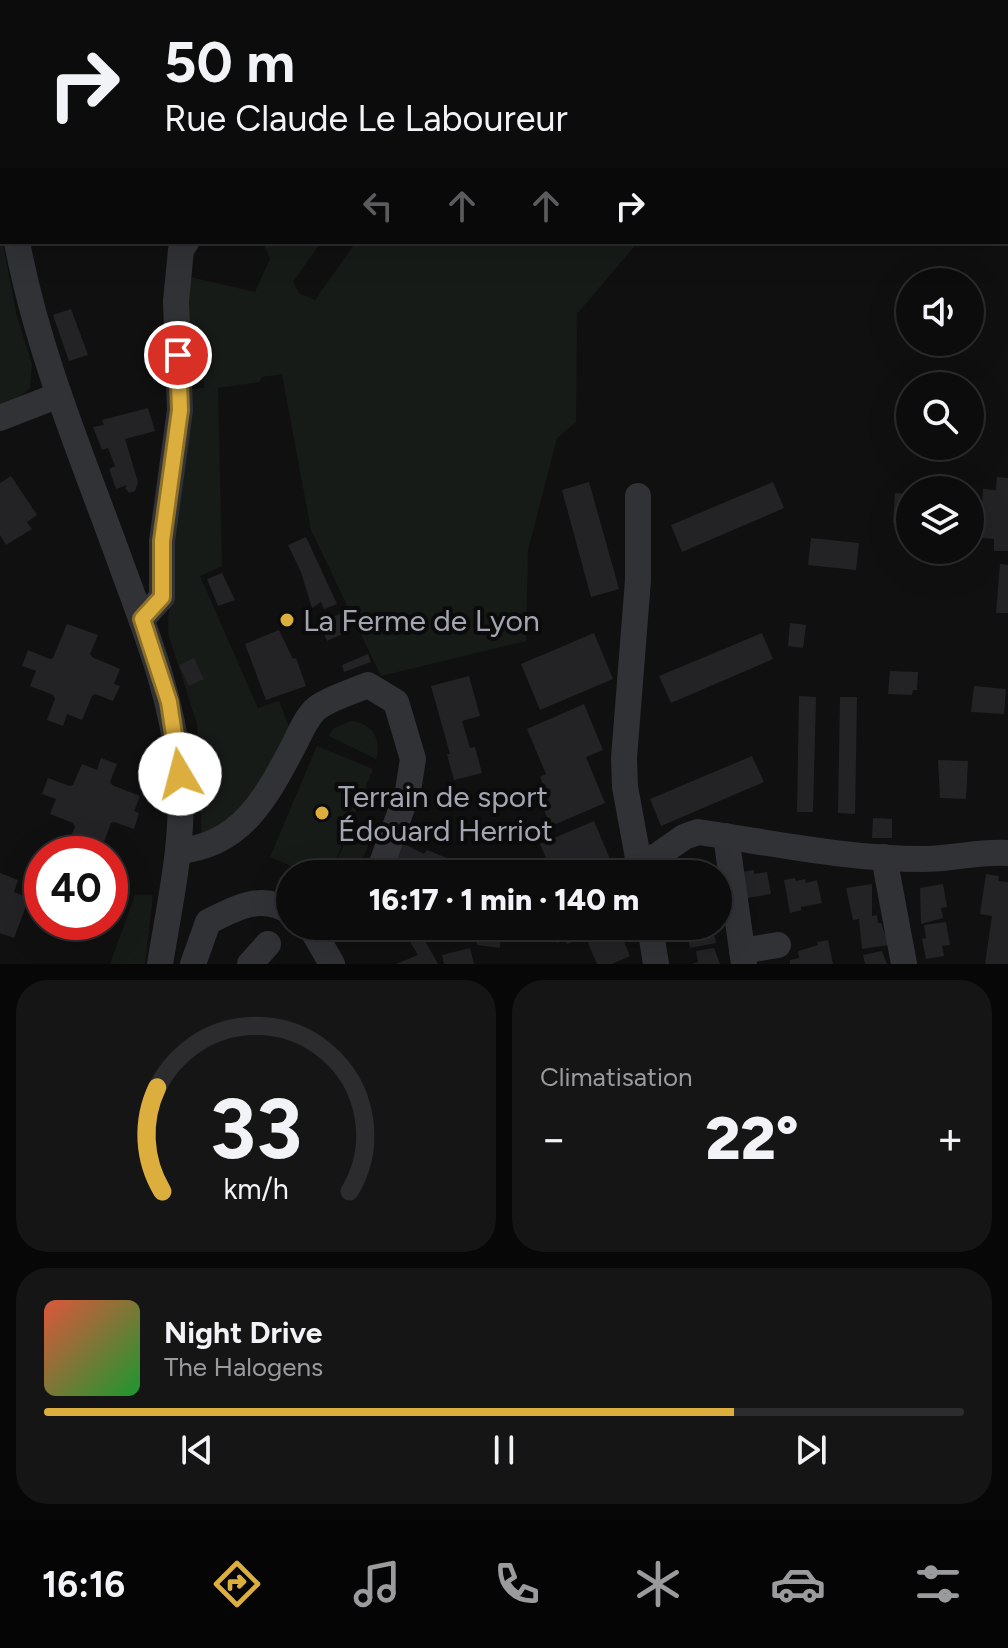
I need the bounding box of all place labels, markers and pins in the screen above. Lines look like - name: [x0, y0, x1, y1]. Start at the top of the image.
- pin: [144, 321, 212, 389]
- place label: La Ferme de Lyon: [303, 602, 540, 639]
- marker: La Ferme de Lyon: [278, 611, 296, 629]
- place label: Terrain de sport Édouard Herriot: [338, 778, 553, 849]
- marker: Terrain de sport Édouard Herriot: [313, 804, 331, 822]

